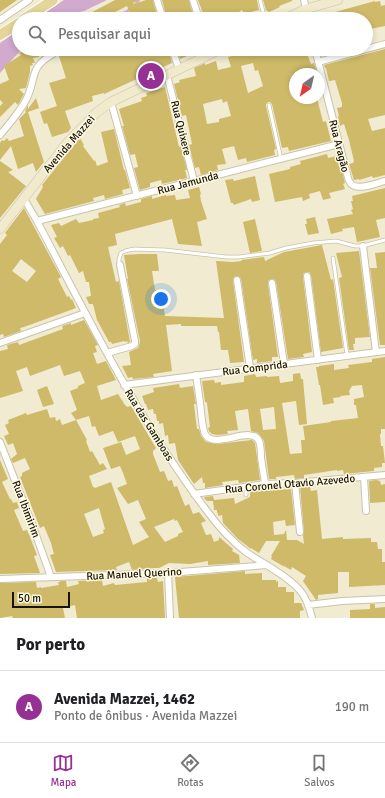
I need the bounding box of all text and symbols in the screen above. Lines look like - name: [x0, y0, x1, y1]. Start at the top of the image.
- search box: [12, 12, 373, 56]
- icon: search: [26, 23, 48, 45]
- text: Pesquisar aqui: [58, 25, 151, 43]
- pin: A: [138, 61, 164, 91]
- north arrow: [289, 68, 325, 104]
- street label: Rua Quixere: [168, 99, 194, 157]
- street label: Avenida Mazzei: [40, 112, 98, 176]
- street label: Rua Aragão: [326, 118, 352, 174]
- street label: Rua Jamunda: [156, 168, 220, 197]
- your location: [151, 289, 171, 309]
- street label: Rua Comprida: [222, 357, 289, 378]
- street label: Rua das Gamboas: [122, 387, 176, 464]
- street label: Rua Coronel Otavio Azevedo: [224, 472, 356, 496]
- street label: Rua Ibimirim: [9, 479, 43, 540]
- street label: Rua Manuel Querino: [86, 565, 182, 583]
- scale bar: [12, 590, 70, 609]
- text: 50 m: [18, 592, 41, 605]
- text: Por perto: [16, 634, 85, 655]
- text: Avenida Mazzei, 1462: [54, 690, 195, 708]
- text: A: [25, 699, 33, 715]
- text: 190 m: [335, 699, 369, 715]
- text: Ponto de ônibus · Avenida Mazzei: [54, 708, 237, 724]
- tab: Mapa: [50, 752, 76, 789]
- tab: Rotas: [177, 752, 203, 789]
- tab: Salvos: [304, 752, 335, 789]

